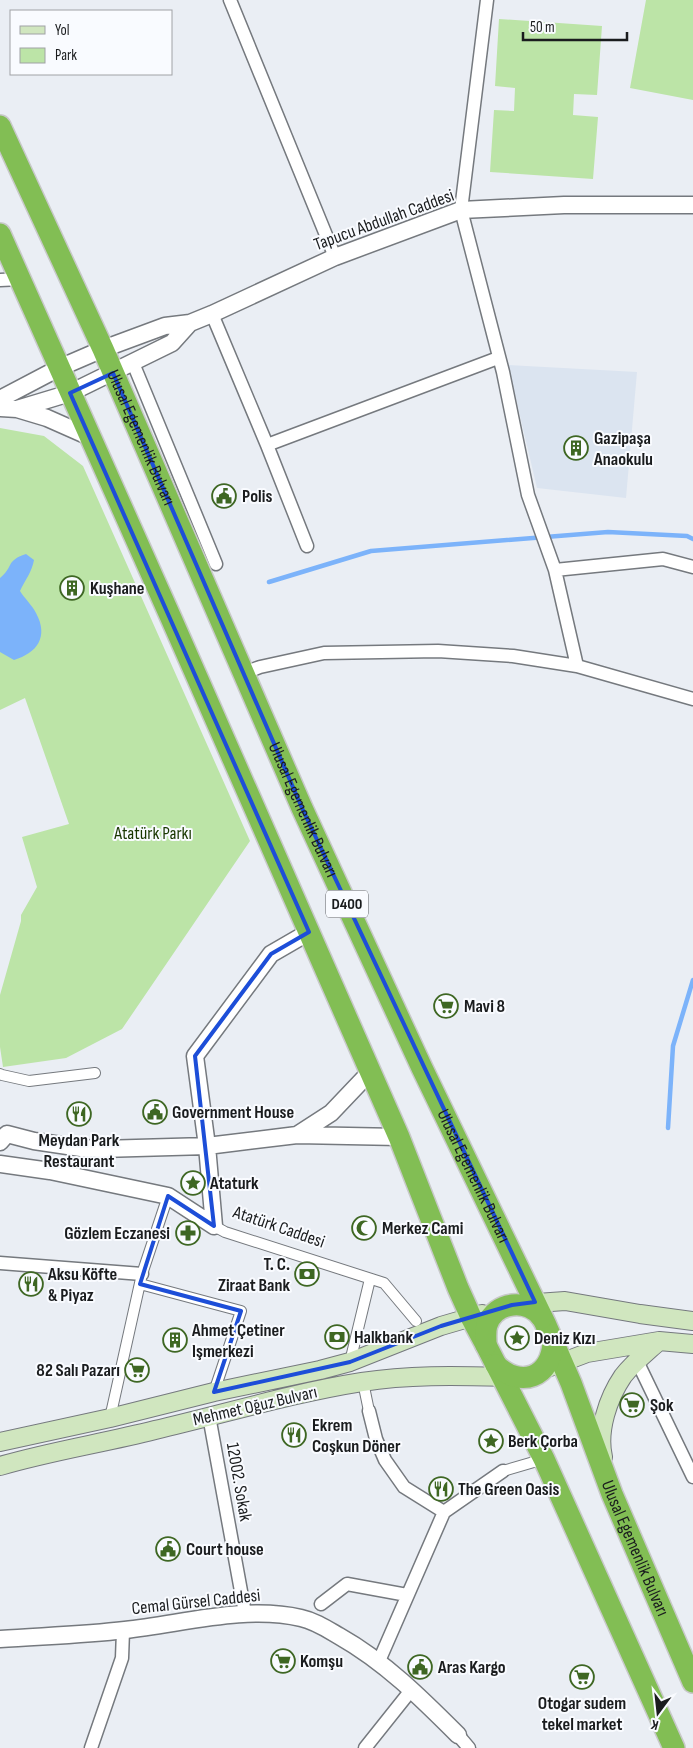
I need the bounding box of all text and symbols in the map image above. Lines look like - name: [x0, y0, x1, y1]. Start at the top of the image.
- legend: [10, 10, 172, 75]
- scale bar: [523, 10, 627, 42]
- text: 50 m: [530, 18, 555, 37]
- text: Yol: [55, 21, 70, 40]
- text: Park: [55, 46, 77, 65]
- street label: Tapucu Abdullah Caddesi: [311, 185, 457, 255]
- street label: Ulusal Egemenlik Bulvarı: [103, 366, 180, 508]
- place label: Gazipaşa Anaokulu: [593, 428, 653, 470]
- building icon: Gazipaşa Anaokulu: [563, 435, 589, 461]
- public building icon: Polis: [211, 483, 237, 509]
- place label: Polis: [242, 486, 273, 507]
- building icon: Kuşhane: [59, 575, 85, 601]
- place label: Kuşhane: [90, 578, 144, 599]
- street label: Ulusal Egemenlik Bulvarı: [264, 739, 343, 880]
- park label: Atatürk Parkı: [113, 823, 192, 844]
- road number: D400: [326, 891, 368, 918]
- supermarket icon: Mavi 8: [433, 993, 459, 1019]
- place label: Mavi 8: [464, 996, 505, 1017]
- public building icon: Government House: [142, 1099, 168, 1125]
- restaurant icon: Meydan Park Restaurant: [66, 1101, 92, 1127]
- place label: Government House: [172, 1102, 294, 1123]
- street label: Ulusal Egemenlik Bulvarı: [433, 1106, 515, 1246]
- place label: Meydan Park Restaurant: [39, 1130, 120, 1172]
- place icon: Ataturk: [180, 1170, 206, 1196]
- place label: Ataturk: [209, 1173, 259, 1194]
- street label: Atatürk Caddesi: [230, 1201, 328, 1252]
- mosque icon: Merkez Cami: [351, 1215, 377, 1241]
- place label: Merkez Cami: [382, 1218, 463, 1239]
- pharmacy icon: Gözlem Eczanesi: [175, 1220, 201, 1246]
- place label: Gözlem Eczanesi: [64, 1223, 170, 1244]
- place label: T. C. Ziraat Bank: [218, 1254, 290, 1296]
- bank icon: T. C. Ziraat Bank: [294, 1261, 320, 1287]
- place label: Aksu Köfte & Piyaz: [47, 1264, 117, 1306]
- restaurant icon: Aksu Köfte & Piyaz: [18, 1271, 44, 1297]
- place label: Ahmet Çetiner Işmerkezi: [191, 1320, 285, 1362]
- bank icon: Halkbank: [324, 1324, 350, 1350]
- place icon: Deniz Kızı: [504, 1325, 530, 1351]
- building icon: Ahmet Çetiner Işmerkezi: [162, 1327, 188, 1353]
- place label: Halkbank: [354, 1327, 413, 1348]
- place label: Deniz Kızı: [534, 1328, 595, 1349]
- supermarket icon: 82 Salı Pazarı: [124, 1357, 150, 1383]
- place label: 82 Salı Pazarı: [36, 1360, 120, 1381]
- street label: Mehmet Oğuz Bulvarı: [191, 1382, 319, 1430]
- supermarket icon: Şok: [619, 1392, 645, 1418]
- place label: Şok: [650, 1395, 674, 1416]
- place label: Ekrem Coşkun Döner: [312, 1415, 401, 1457]
- restaurant icon: Ekrem Coşkun Döner: [281, 1422, 307, 1448]
- place icon: Berk Çorba: [478, 1428, 504, 1454]
- place label: Berk Çorba: [508, 1431, 578, 1452]
- street label: 12002. Sokak: [222, 1441, 256, 1523]
- restaurant icon: The Green Oasis: [428, 1476, 454, 1502]
- street label: Ulusal Egemenlik Bulvarı: [597, 1477, 674, 1619]
- place label: The Green Oasis: [458, 1479, 559, 1500]
- public building icon: Court house: [155, 1536, 181, 1562]
- place label: Court house: [186, 1539, 264, 1560]
- street label: Cemal Gürsel Caddesi: [131, 1585, 261, 1619]
- supermarket icon: Komşu: [270, 1648, 296, 1674]
- place label: Komşu: [300, 1651, 343, 1672]
- public building icon: Aras Kargo: [407, 1654, 433, 1680]
- place label: Aras Kargo: [437, 1657, 506, 1678]
- supermarket icon: Otogar sudem tekel market: [569, 1664, 595, 1690]
- north arrow: [633, 1688, 683, 1738]
- place label: Otogar sudem tekel market: [538, 1693, 626, 1735]
- text: K: [649, 1716, 660, 1734]

